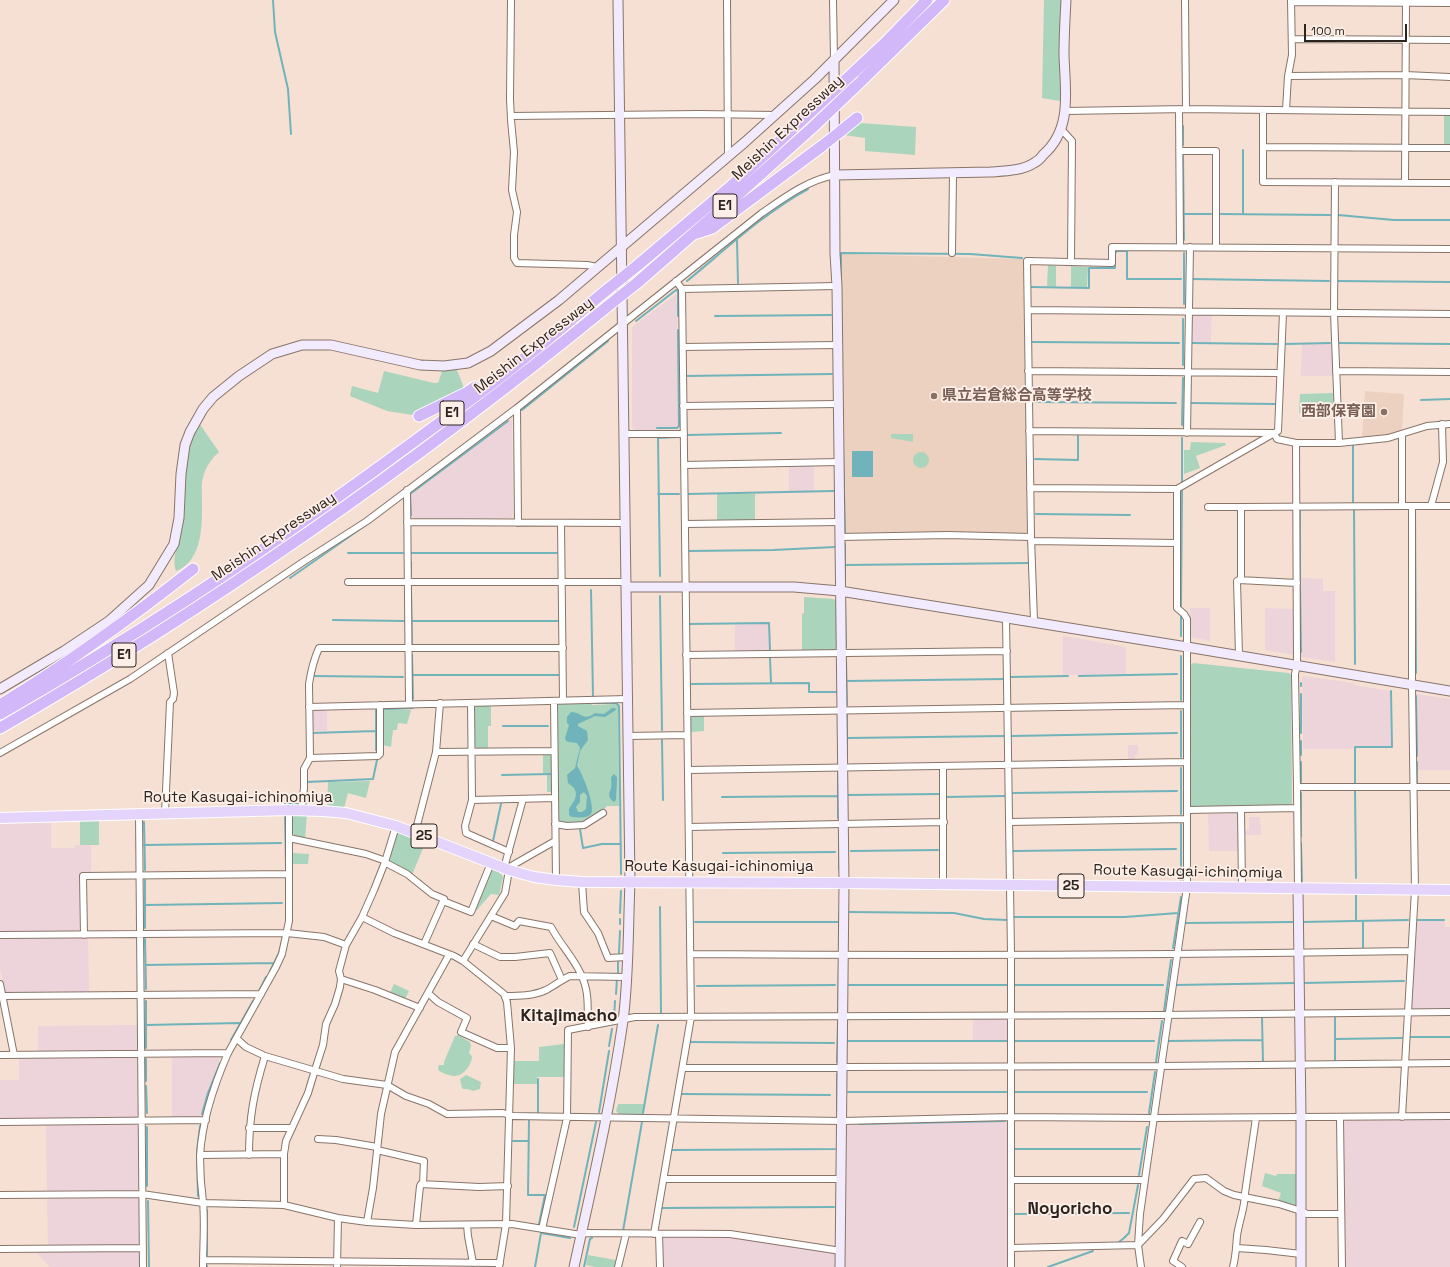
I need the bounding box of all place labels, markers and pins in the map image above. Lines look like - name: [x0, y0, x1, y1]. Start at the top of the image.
- place label: 県立岩倉総合高等学校: [942, 387, 1092, 405]
- marker: 県立岩倉総合高等学校: [929, 391, 939, 401]
- place label: 西部保育園: [1301, 403, 1376, 421]
- marker: 西部保育園: [1379, 407, 1389, 417]

